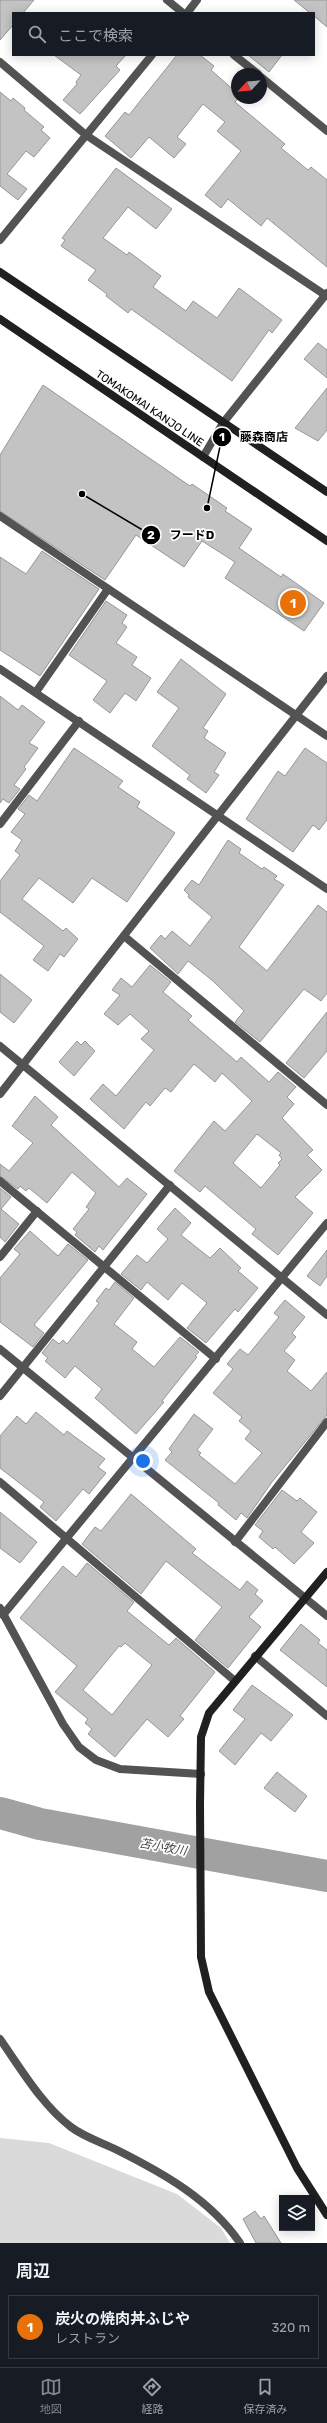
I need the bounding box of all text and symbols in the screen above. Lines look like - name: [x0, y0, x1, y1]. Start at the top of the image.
- search box: [12, 12, 315, 56]
- icon: search: [26, 23, 48, 45]
- text: ここで検索: [58, 27, 133, 45]
- north arrow: [231, 68, 267, 104]
- street label: TOMAKOMAI KANJO LINE: [93, 367, 206, 450]
- callout: 藤森商店: [212, 425, 296, 449]
- text: 1: [219, 430, 225, 444]
- text: 藤森商店: [240, 430, 288, 444]
- callout: フードD: [141, 523, 222, 547]
- text: 2: [147, 528, 155, 542]
- text: フードD: [170, 528, 215, 542]
- pin: 1: [280, 588, 306, 618]
- your location: [133, 1451, 153, 1471]
- water label: 苫小牧川: [138, 1836, 190, 1858]
- map controls: [279, 2195, 315, 2231]
- button: layers: [279, 2195, 315, 2231]
- text: 周辺: [16, 2261, 50, 2281]
- text: 炭火の焼肉丼ふじや: [55, 2310, 190, 2328]
- text: 1: [27, 2320, 33, 2335]
- text: 320 m: [272, 2320, 310, 2335]
- text: レストラン: [55, 2331, 120, 2346]
- tab: 地図: [40, 2376, 62, 2416]
- tab: 経路: [141, 2376, 163, 2416]
- tab: 保存済み: [243, 2376, 287, 2416]

